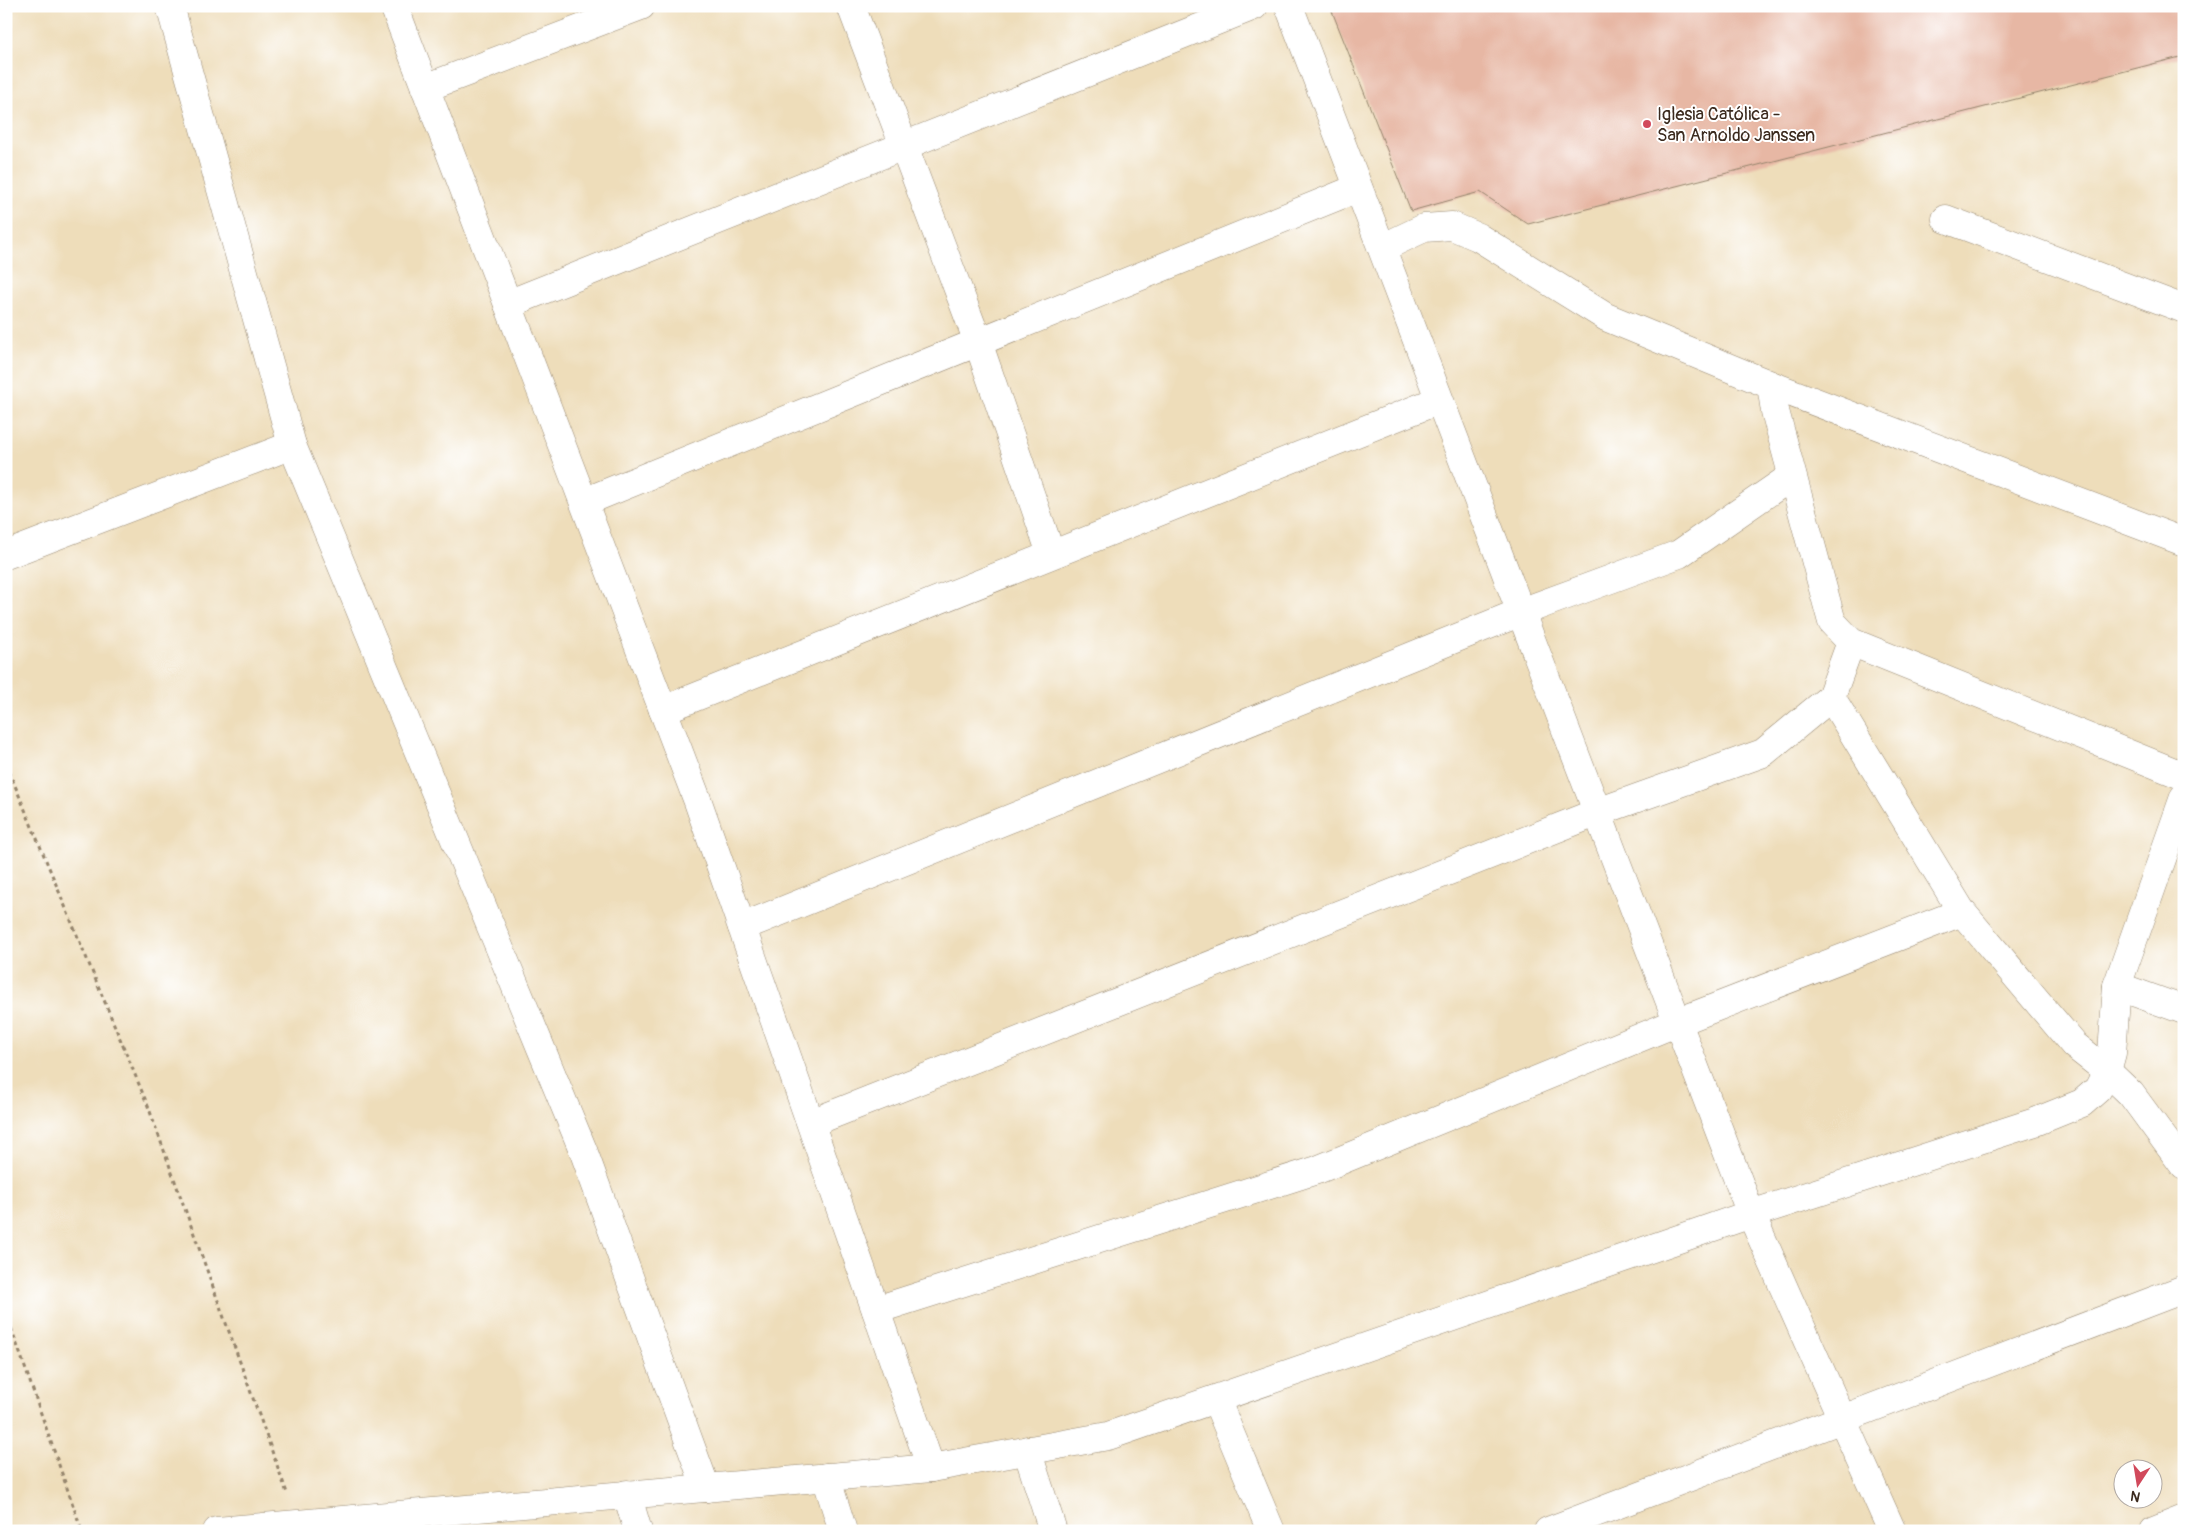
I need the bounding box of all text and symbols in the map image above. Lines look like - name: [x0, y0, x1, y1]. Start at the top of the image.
- place label: Iglesia Católica - San Arnoldo Janssen: [1657, 103, 1815, 147]
- marker: Iglesia Católica - San Arnoldo Janssen: [1641, 118, 1653, 130]
- north arrow: [2112, 1460, 2162, 1510]
- text: N: [2129, 1487, 2142, 1506]

